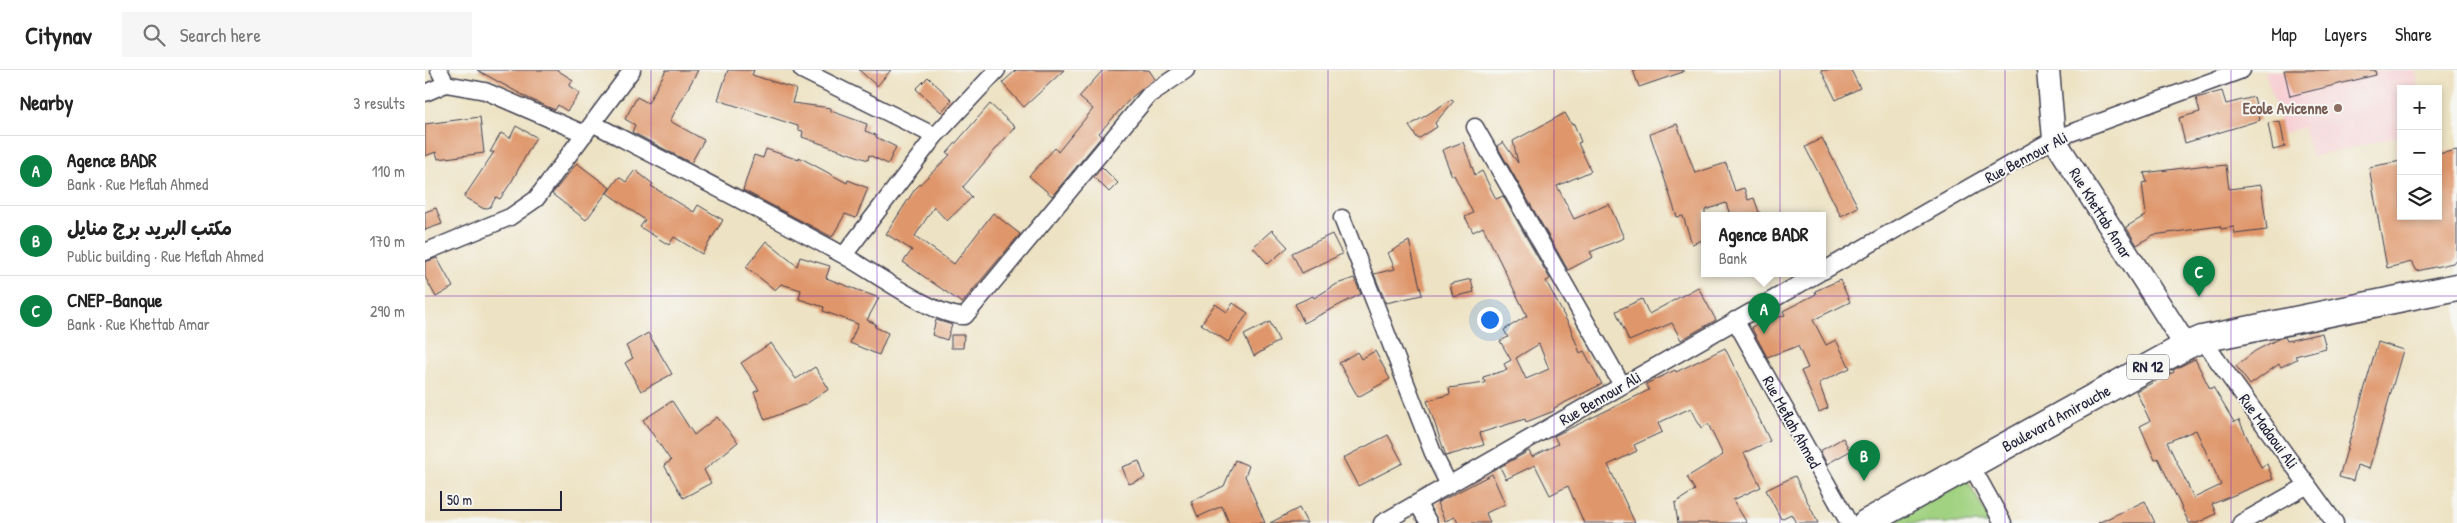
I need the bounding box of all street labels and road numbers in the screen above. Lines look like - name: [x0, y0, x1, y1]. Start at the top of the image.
- street label: Rue Bennour Ali: [1981, 126, 2071, 188]
- street label: Rue Khettab Amar: [2064, 163, 2138, 263]
- road number: RN 12: [2127, 354, 2169, 380]
- street label: Rue Bennour Ali: [1555, 366, 1645, 430]
- street label: Rue Meflah Ahmed: [1758, 372, 1826, 472]
- street label: Boulevard Amirouche: [1998, 379, 2115, 457]
- street label: Rue Madaoui Ali: [2234, 389, 2304, 473]

